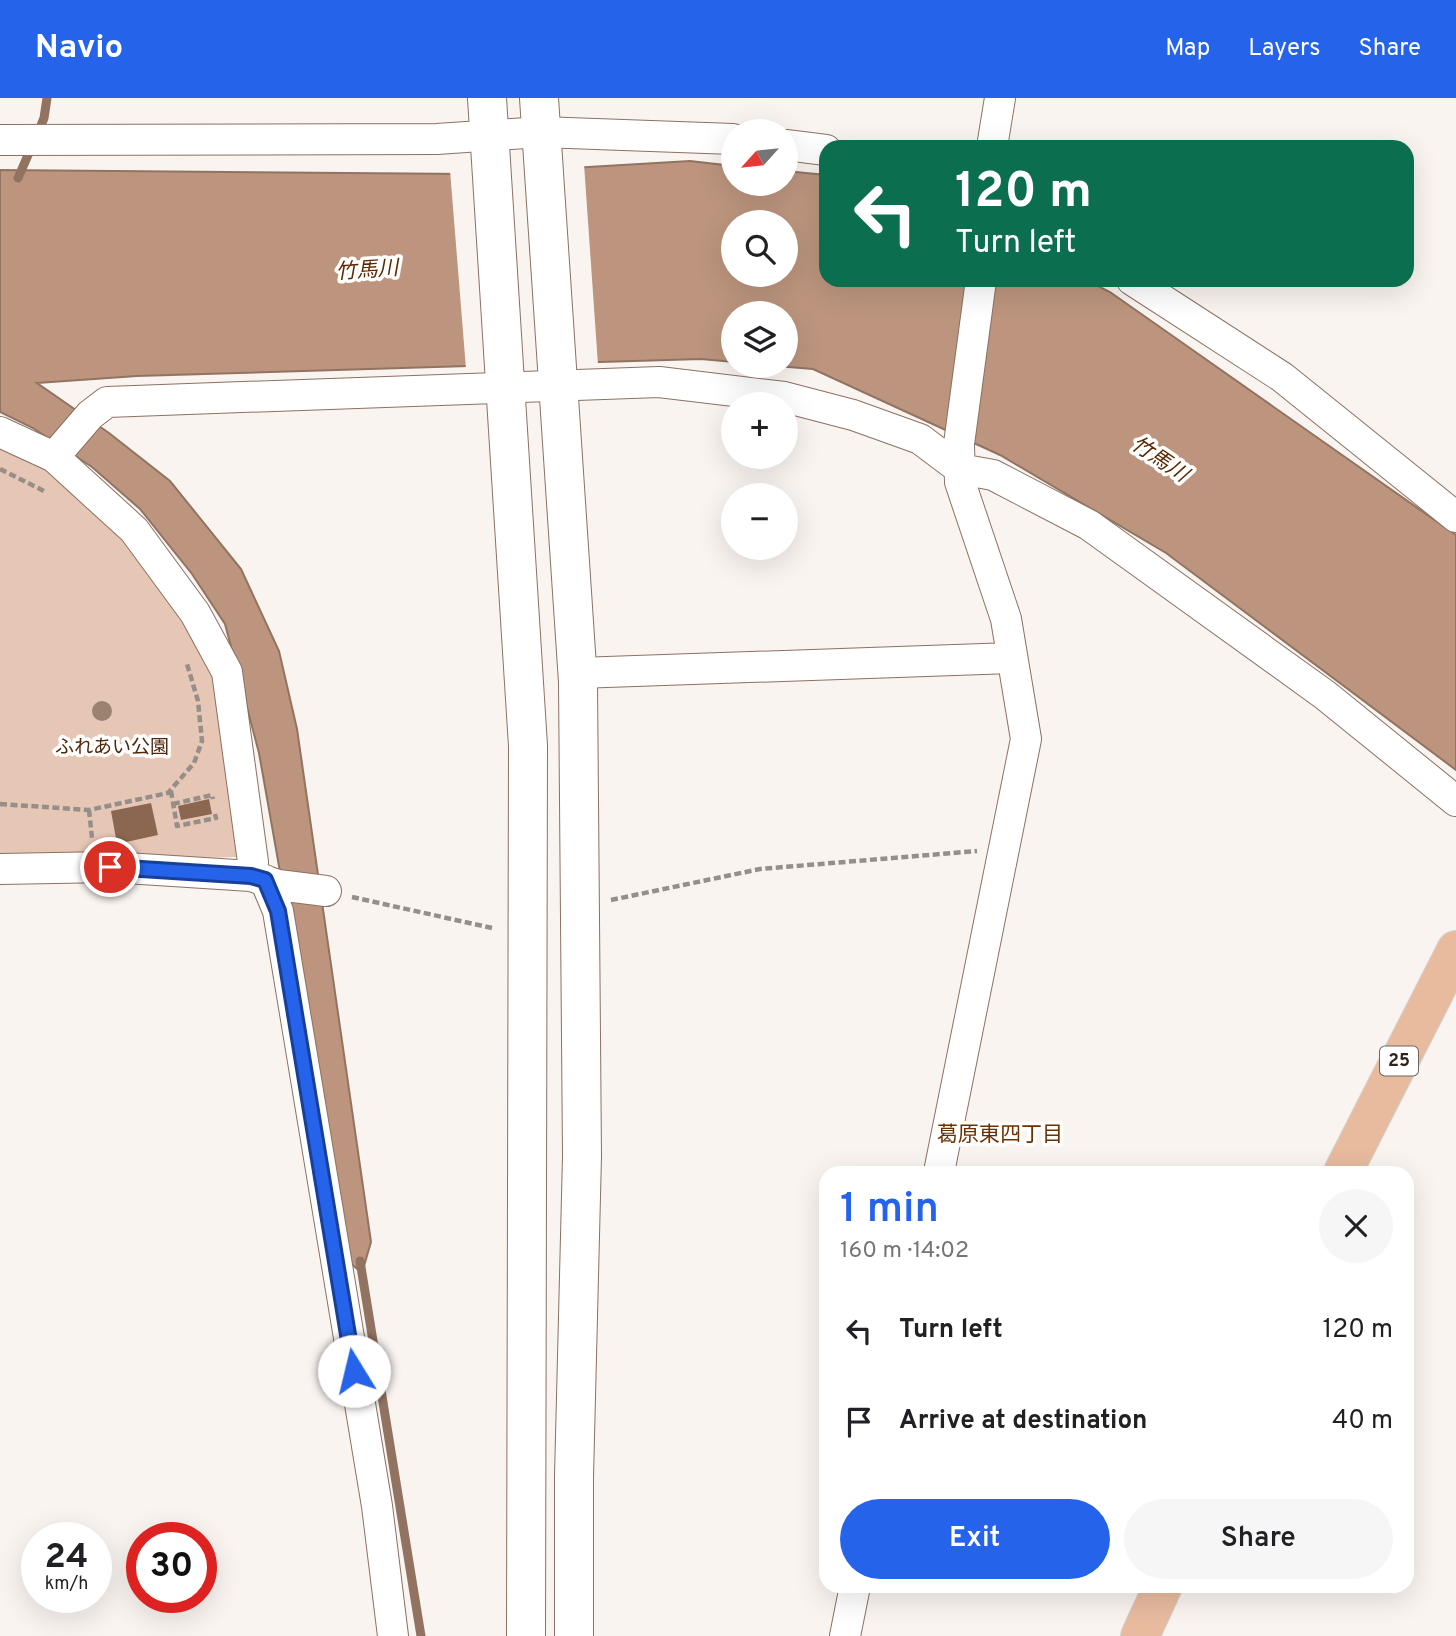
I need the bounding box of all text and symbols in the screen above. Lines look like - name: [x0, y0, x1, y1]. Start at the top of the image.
- text: Navio: [35, 28, 123, 70]
- text: Map: [1165, 34, 1210, 64]
- text: Layers: [1248, 34, 1320, 64]
- text: Share: [1358, 34, 1421, 64]
- north arrow: [721, 119, 798, 196]
- map controls: [721, 119, 798, 560]
- text: 120 m: [955, 163, 1092, 225]
- icon: left: [840, 168, 931, 259]
- button: search: [721, 210, 798, 287]
- text: Turn left: [955, 224, 1076, 264]
- water label: 竹馬川: [335, 255, 401, 287]
- button: layers: [721, 301, 798, 378]
- button: +: [721, 392, 798, 469]
- water label: 竹馬川: [1125, 431, 1194, 490]
- button: −: [721, 483, 798, 560]
- park label: ふれあい公園: [55, 736, 169, 760]
- pin: [80, 837, 140, 897]
- icon: arrive: [91, 848, 129, 886]
- road number: 25: [1380, 1046, 1418, 1076]
- district label: 葛原東四丁目: [937, 1122, 1063, 1149]
- text: 1 min: [840, 1184, 939, 1237]
- button: close: [1319, 1189, 1393, 1263]
- text: 160 m · 14:02: [840, 1237, 969, 1266]
- icon: left: [840, 1312, 878, 1350]
- text: Turn left: [899, 1314, 1003, 1347]
- text: 120 m: [1323, 1314, 1393, 1347]
- position arrow: [317, 1334, 391, 1408]
- icon: arrive: [840, 1403, 878, 1441]
- text: Arrive at destination: [899, 1405, 1147, 1438]
- text: 40 m: [1332, 1405, 1393, 1438]
- button: Exit: [840, 1499, 1110, 1579]
- button: Share: [1124, 1499, 1393, 1579]
- speed limit sign: 30: [126, 1522, 217, 1613]
- text: 24: [45, 1536, 88, 1580]
- text: km/h: [45, 1573, 88, 1596]

